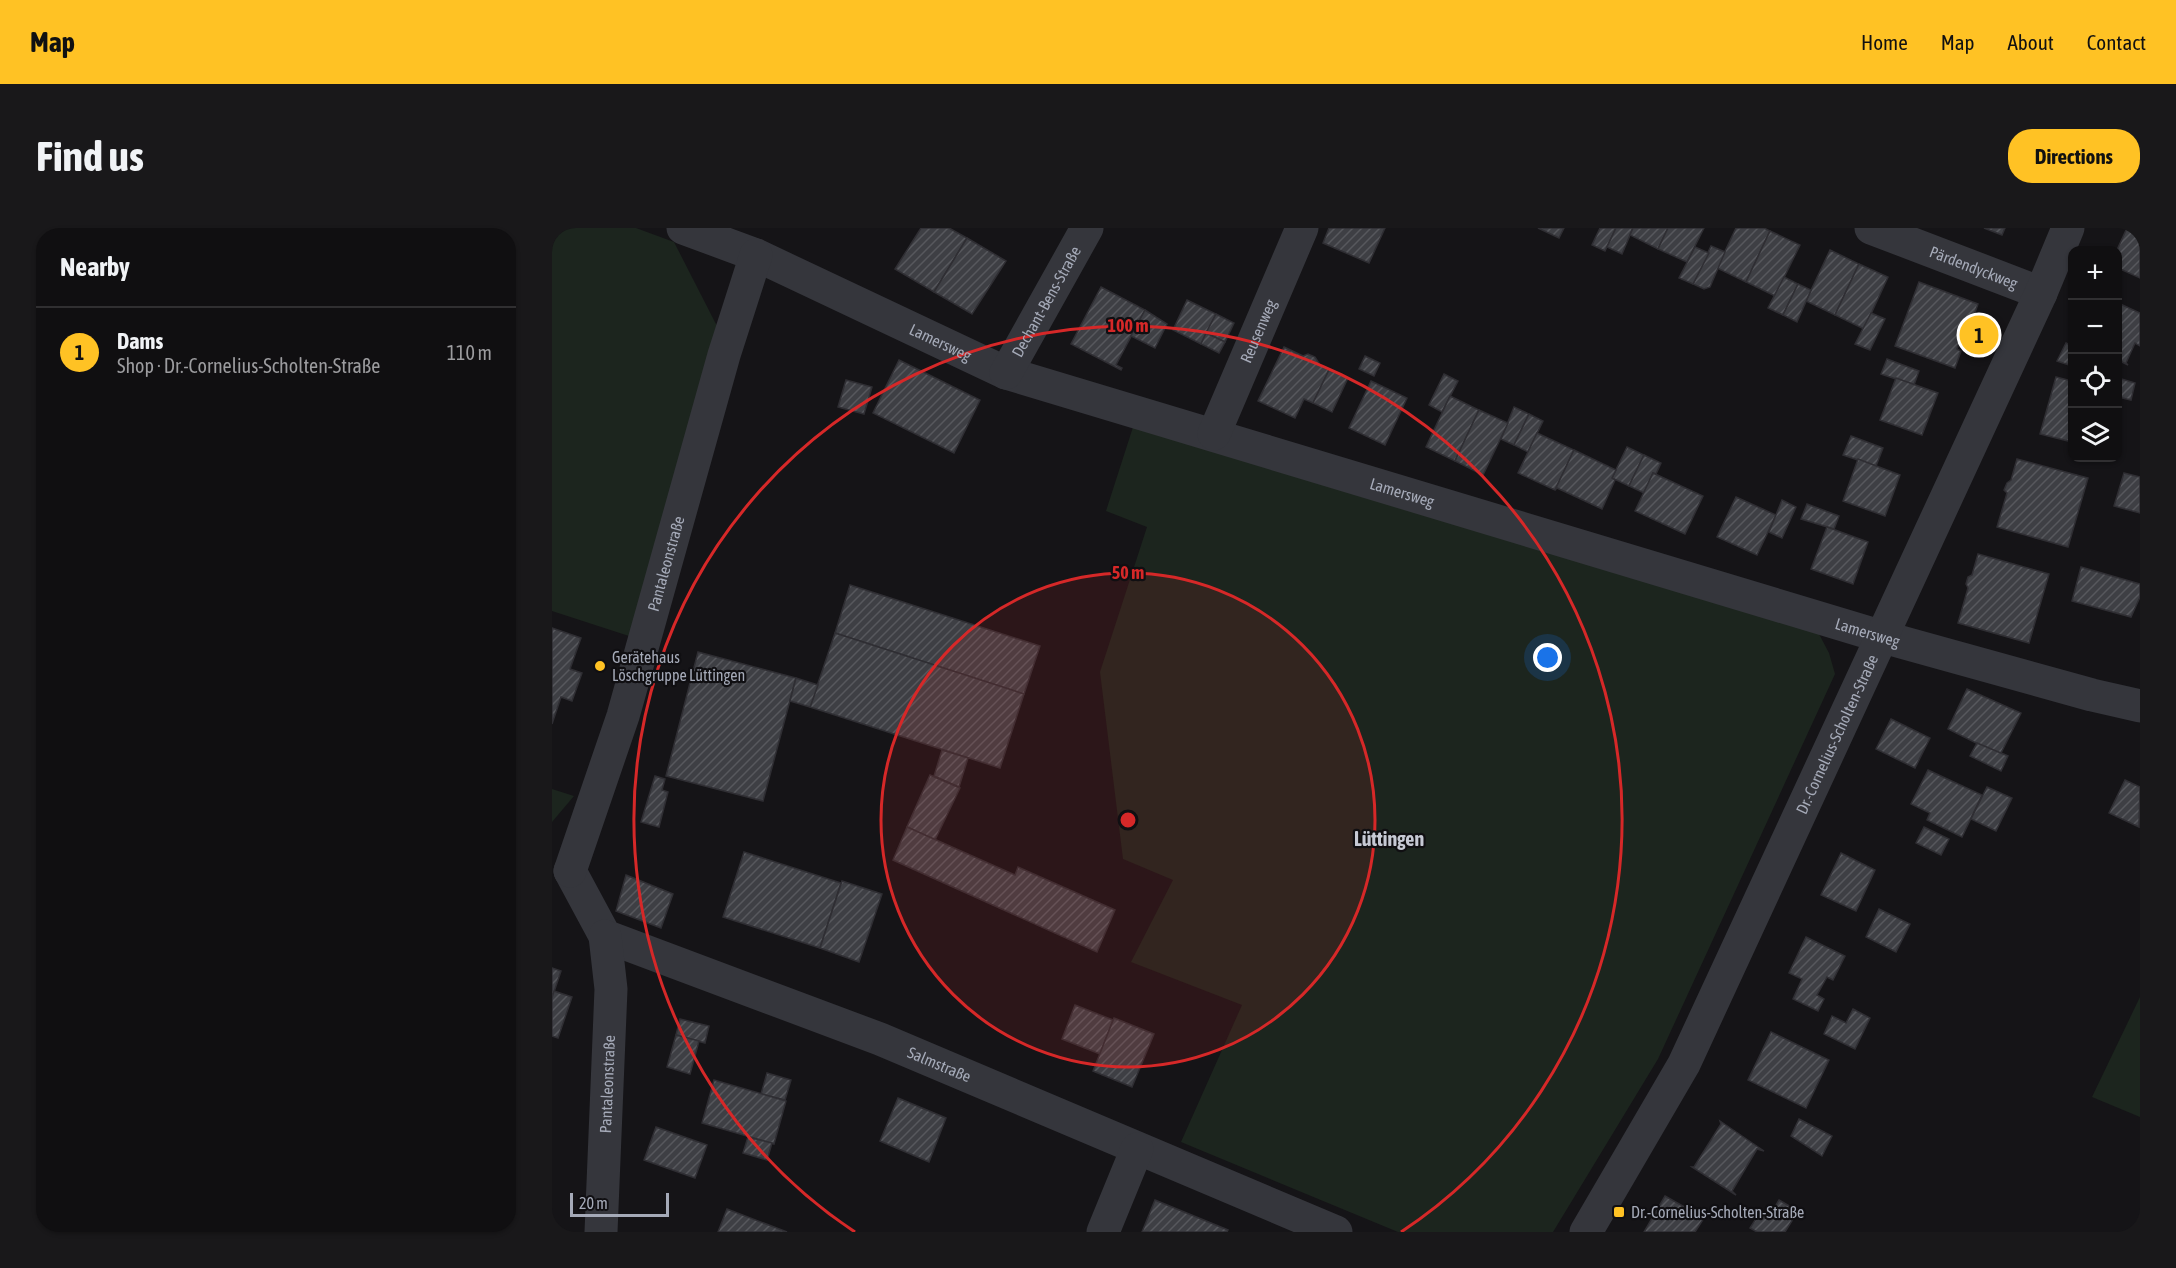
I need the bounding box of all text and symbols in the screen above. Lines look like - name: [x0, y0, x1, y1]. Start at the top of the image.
- text: Map: [30, 26, 75, 58]
- text: Home: [1861, 30, 1908, 54]
- text: Map: [1941, 30, 1975, 54]
- text: About: [2008, 30, 2054, 54]
- text: Contact: [2087, 30, 2146, 54]
- button: Directions: [2008, 129, 2140, 183]
- text: Find us: [36, 132, 144, 180]
- street label: Pärdendyckweg: [1927, 242, 2020, 293]
- street label: Dechant-Bens-Straße: [1008, 243, 1084, 360]
- map controls: [2068, 246, 2122, 462]
- button: +: [2068, 246, 2122, 300]
- text: Nearby: [60, 252, 130, 282]
- street label: Reusenweg: [1237, 296, 1280, 365]
- button: −: [2068, 300, 2122, 354]
- pin: 1: [1960, 312, 1998, 358]
- text: 100 m: [1108, 315, 1148, 336]
- street label: Lamersweg: [907, 320, 975, 365]
- text: Dams: [117, 328, 163, 354]
- text: 1: [75, 341, 84, 364]
- text: 110 m: [447, 341, 492, 364]
- text: Shop · Dr.-Cornelius-Scholten-Straße: [117, 354, 380, 377]
- button: locate: [2068, 354, 2122, 408]
- button: layers: [2068, 408, 2122, 462]
- street label: Lamersweg: [1368, 474, 1437, 511]
- street label: Pantaleonstraße: [644, 514, 688, 613]
- text: 50 m: [1112, 562, 1144, 583]
- street label: Lamersweg: [1833, 614, 1902, 651]
- your location: [1533, 643, 1562, 672]
- place label: Gerätehaus Löschgruppe Lüttingen: [612, 648, 745, 685]
- street label: Dr.-Cornelius-Scholten-Straße: [1792, 652, 1881, 817]
- marker: Gerätehaus Löschgruppe Lüttingen: [593, 659, 607, 673]
- centre of rings: [1118, 810, 1138, 830]
- district label: Lüttingen: [1354, 827, 1424, 850]
- street label: Pantaleonstraße: [596, 1035, 618, 1134]
- street label: Salmstraße: [905, 1043, 974, 1085]
- scale bar: [570, 1190, 669, 1218]
- text: 20 m: [579, 1194, 608, 1212]
- place label: Dr.-Cornelius-Scholten-Straße: [1631, 1203, 1804, 1221]
- marker: Dr.-Cornelius-Scholten-Straße: [1612, 1205, 1626, 1219]

